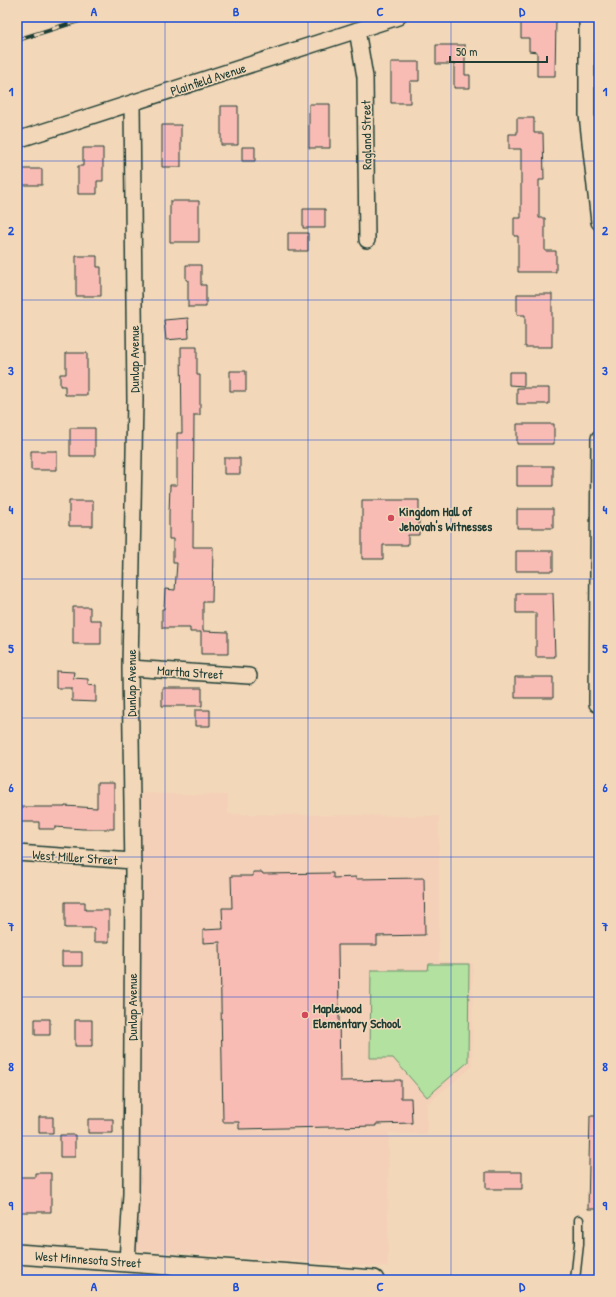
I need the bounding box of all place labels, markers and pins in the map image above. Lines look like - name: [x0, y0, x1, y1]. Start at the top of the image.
- place label: Kingdom Hall of Jehovah's Witnesses: [399, 502, 492, 535]
- marker: Kingdom Hall of Jehovah's Witnesses: [386, 513, 396, 523]
- place label: Maplewood Elementary School: [313, 999, 401, 1033]
- marker: Maplewood Elementary School: [300, 1010, 310, 1020]

